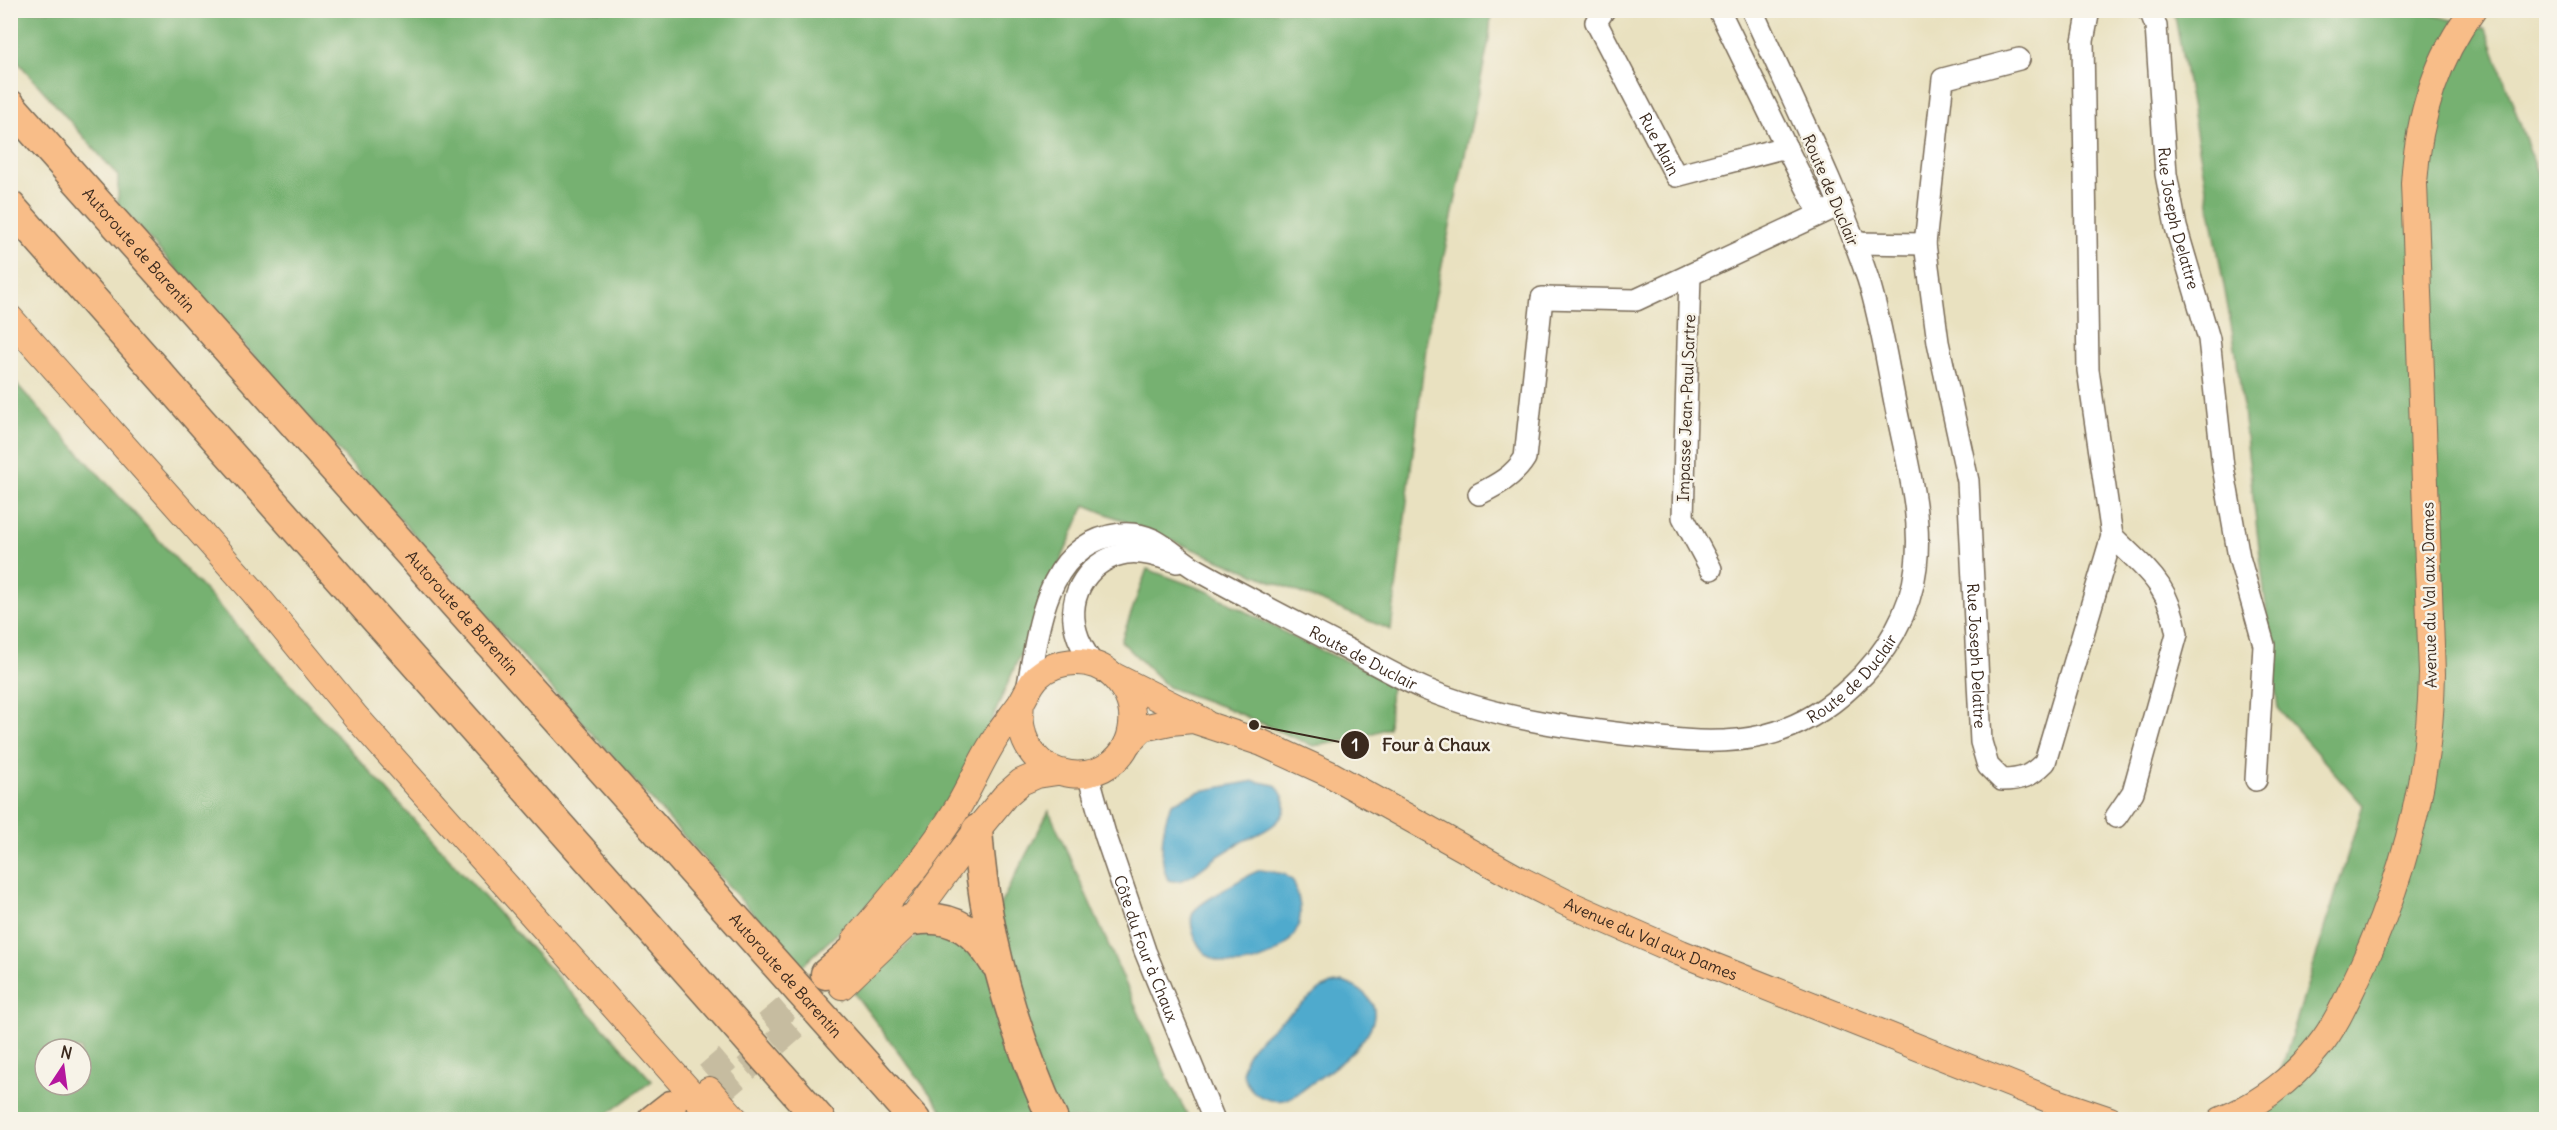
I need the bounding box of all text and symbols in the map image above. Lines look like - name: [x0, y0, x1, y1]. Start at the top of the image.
- street label: Rue Alain: [1635, 109, 1684, 179]
- street label: Route de Duclair: [1798, 131, 1864, 249]
- street label: Rue Joseph Delattre: [2154, 147, 2204, 292]
- street label: Autoroute de Barentin: [78, 183, 200, 316]
- street label: Impasse Jean-Paul Sartre: [1673, 314, 1699, 502]
- street label: Avenue du Val aux Dames: [2417, 502, 2441, 688]
- street label: Autoroute de Barentin: [402, 546, 523, 679]
- street label: Rue Joseph Delattre: [1963, 583, 1990, 729]
- street label: Route de Duclair: [1306, 621, 1421, 694]
- street label: Route de Duclair: [1803, 630, 1901, 727]
- callout: Four à Chaux: [1340, 727, 1502, 763]
- text: 1: [1351, 733, 1359, 756]
- text: Four à Chaux: [1382, 733, 1490, 756]
- street label: Côte du Four à Chaux: [1110, 872, 1183, 1025]
- street label: Avenue du Val aux Dames: [1561, 893, 1741, 984]
- street label: Autoroute de Barentin: [725, 909, 847, 1042]
- north arrow: [33, 1037, 93, 1097]
- text: N: [59, 1041, 74, 1063]

